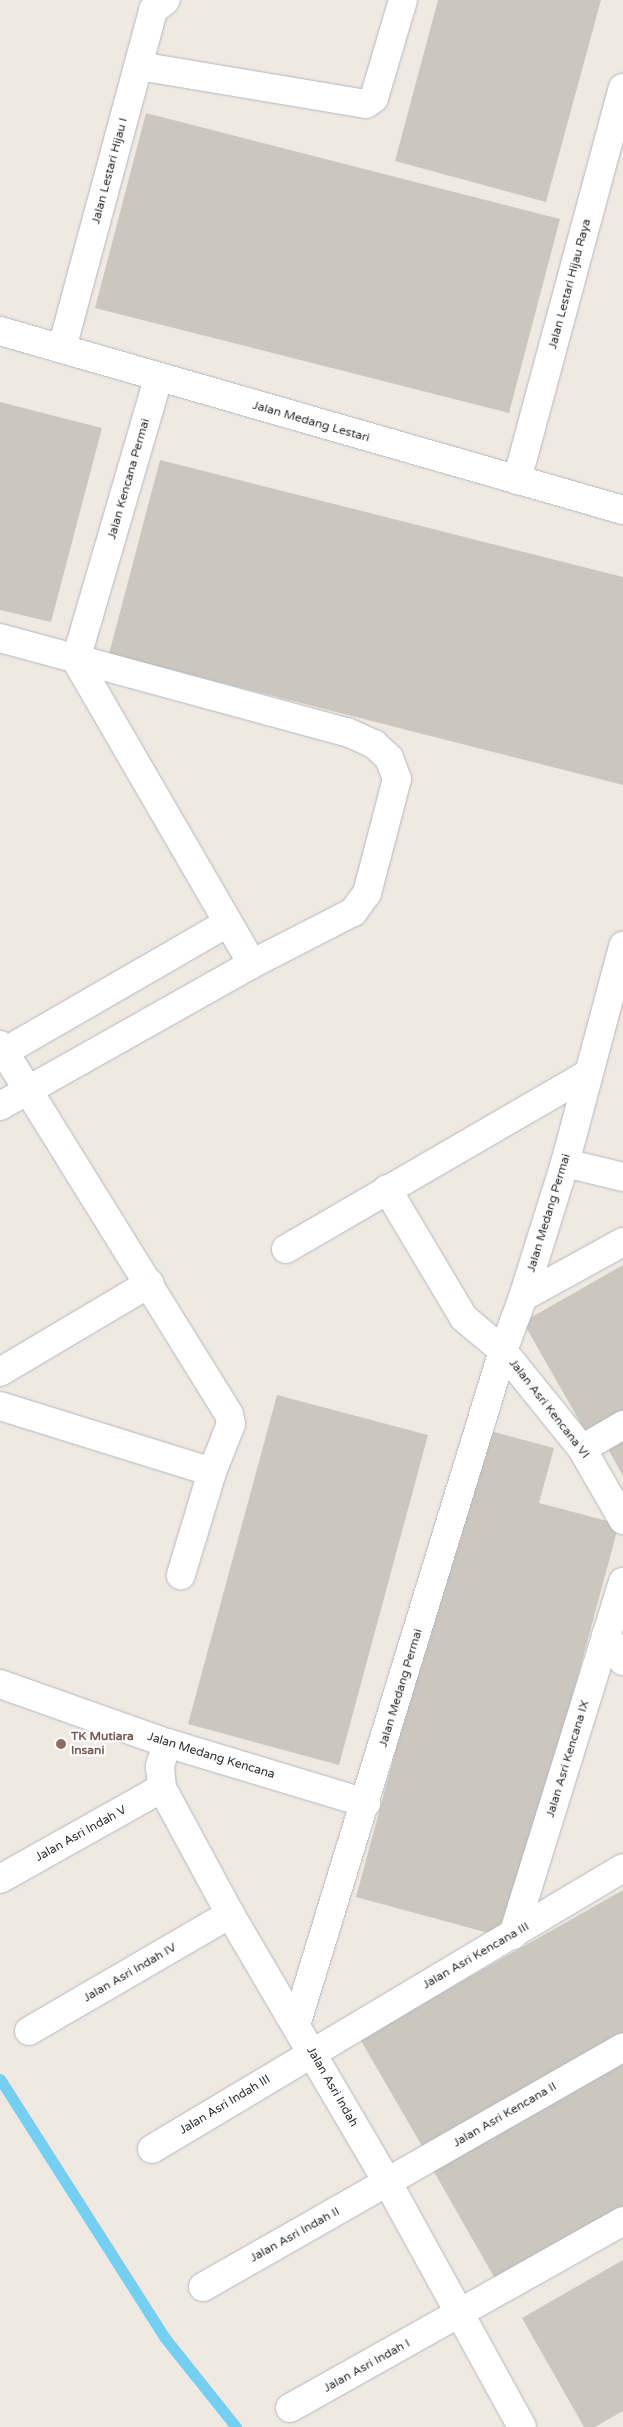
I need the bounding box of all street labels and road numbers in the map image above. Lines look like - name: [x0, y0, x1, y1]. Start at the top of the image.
- street label: Jalan Lestari Hijau I: [89, 116, 131, 226]
- street label: Jalan Lestari Hijau Raya: [546, 217, 594, 351]
- street label: Jalan Medang Lestari: [251, 398, 371, 446]
- street label: Jalan Kencana Permai: [105, 417, 153, 541]
- street label: Jalan Medang Permai: [524, 1152, 574, 1274]
- street label: Jalan Asri Kencana VI: [506, 1356, 592, 1462]
- street label: Jalan Medang Permai: [376, 1627, 426, 1749]
- street label: Jalan Asri Kencana IX: [543, 1699, 593, 1819]
- street label: Jalan Medang Kencana: [146, 1730, 276, 1782]
- street label: Jalan Asri Indah V: [33, 1803, 129, 1865]
- street label: Jalan Asri Kencana III: [420, 1920, 532, 1992]
- street label: Jalan Asri Indah IV: [81, 1941, 179, 2005]
- street label: Jalan Asri Indah: [303, 2044, 361, 2130]
- street label: Jalan Asri Indah III: [177, 2072, 273, 2138]
- street label: Jalan Asri Kencana II: [451, 2079, 559, 2151]
- street label: Jalan Asri Indah II: [248, 2204, 342, 2266]
- street label: Jalan Asri Indah I: [321, 2336, 413, 2396]

